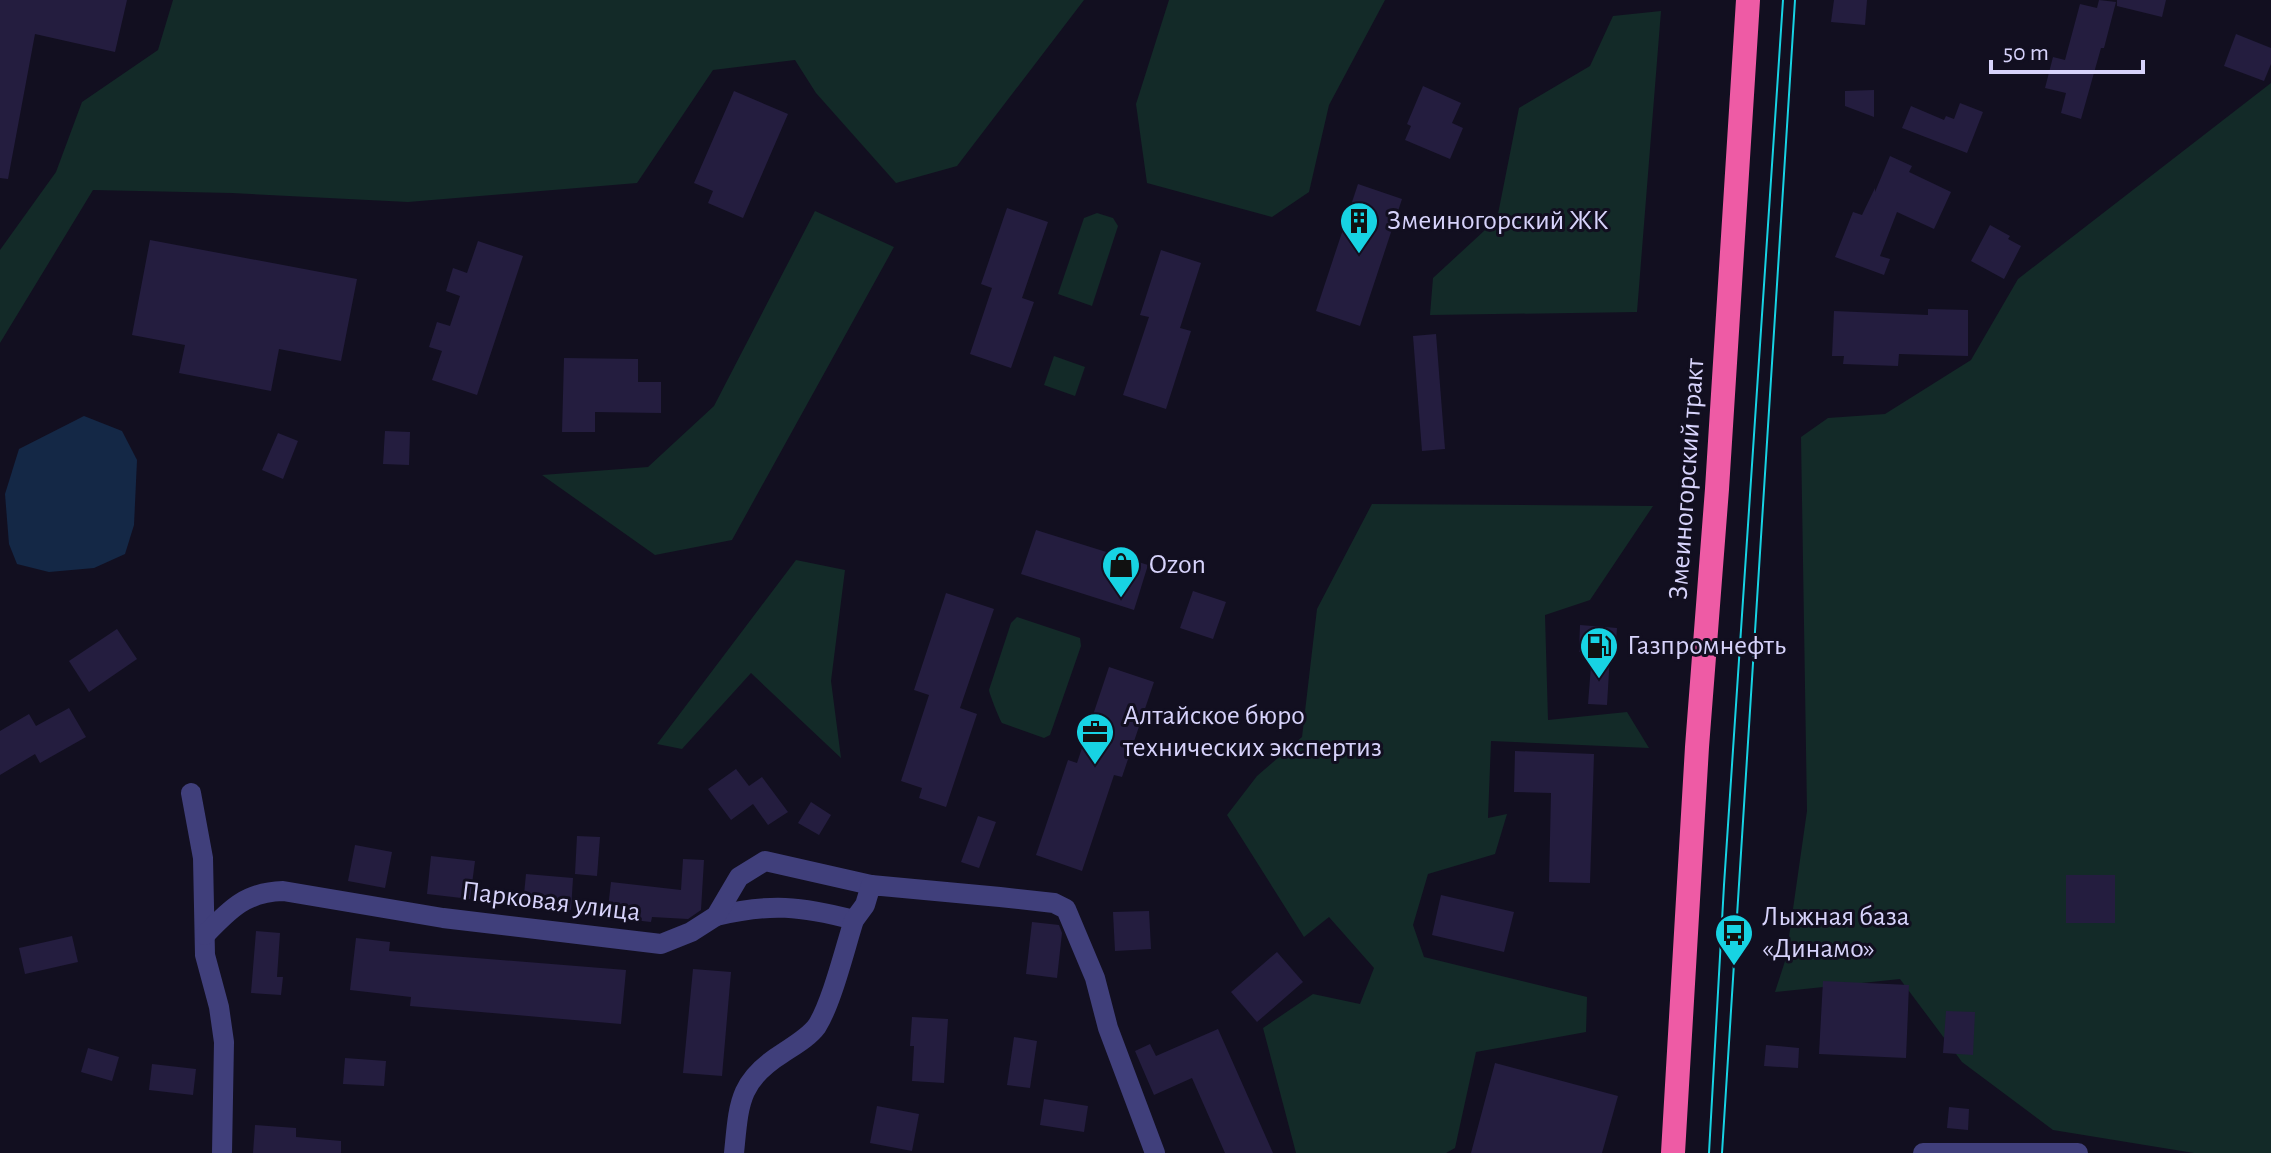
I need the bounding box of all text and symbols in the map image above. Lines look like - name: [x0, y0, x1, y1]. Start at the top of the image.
- scale bar: [1991, 24, 2143, 74]
- text: 50 m: [2003, 41, 2049, 65]
- building icon: Змеиногорский ЖК: [1338, 200, 1380, 255]
- place label: Змеиногорский ЖК: [1387, 207, 1608, 235]
- street label: Змеиногорский тракт: [1665, 357, 1709, 601]
- shop icon: Ozon: [1100, 544, 1142, 599]
- place label: Ozon: [1149, 551, 1206, 579]
- fuel station icon: Газпромнефть: [1578, 625, 1620, 680]
- place label: Газпромнефть: [1627, 632, 1786, 660]
- place label: Алтайское бюро технических экспертиз: [1122, 702, 1382, 762]
- office icon: Алтайское бюро технических экспертиз: [1074, 711, 1116, 766]
- street label: Парковая улица: [460, 877, 642, 927]
- place label: Лыжная база «Динамо»: [1762, 903, 1910, 963]
- bus stop icon: Лыжная база «Динамо»: [1713, 912, 1755, 967]

